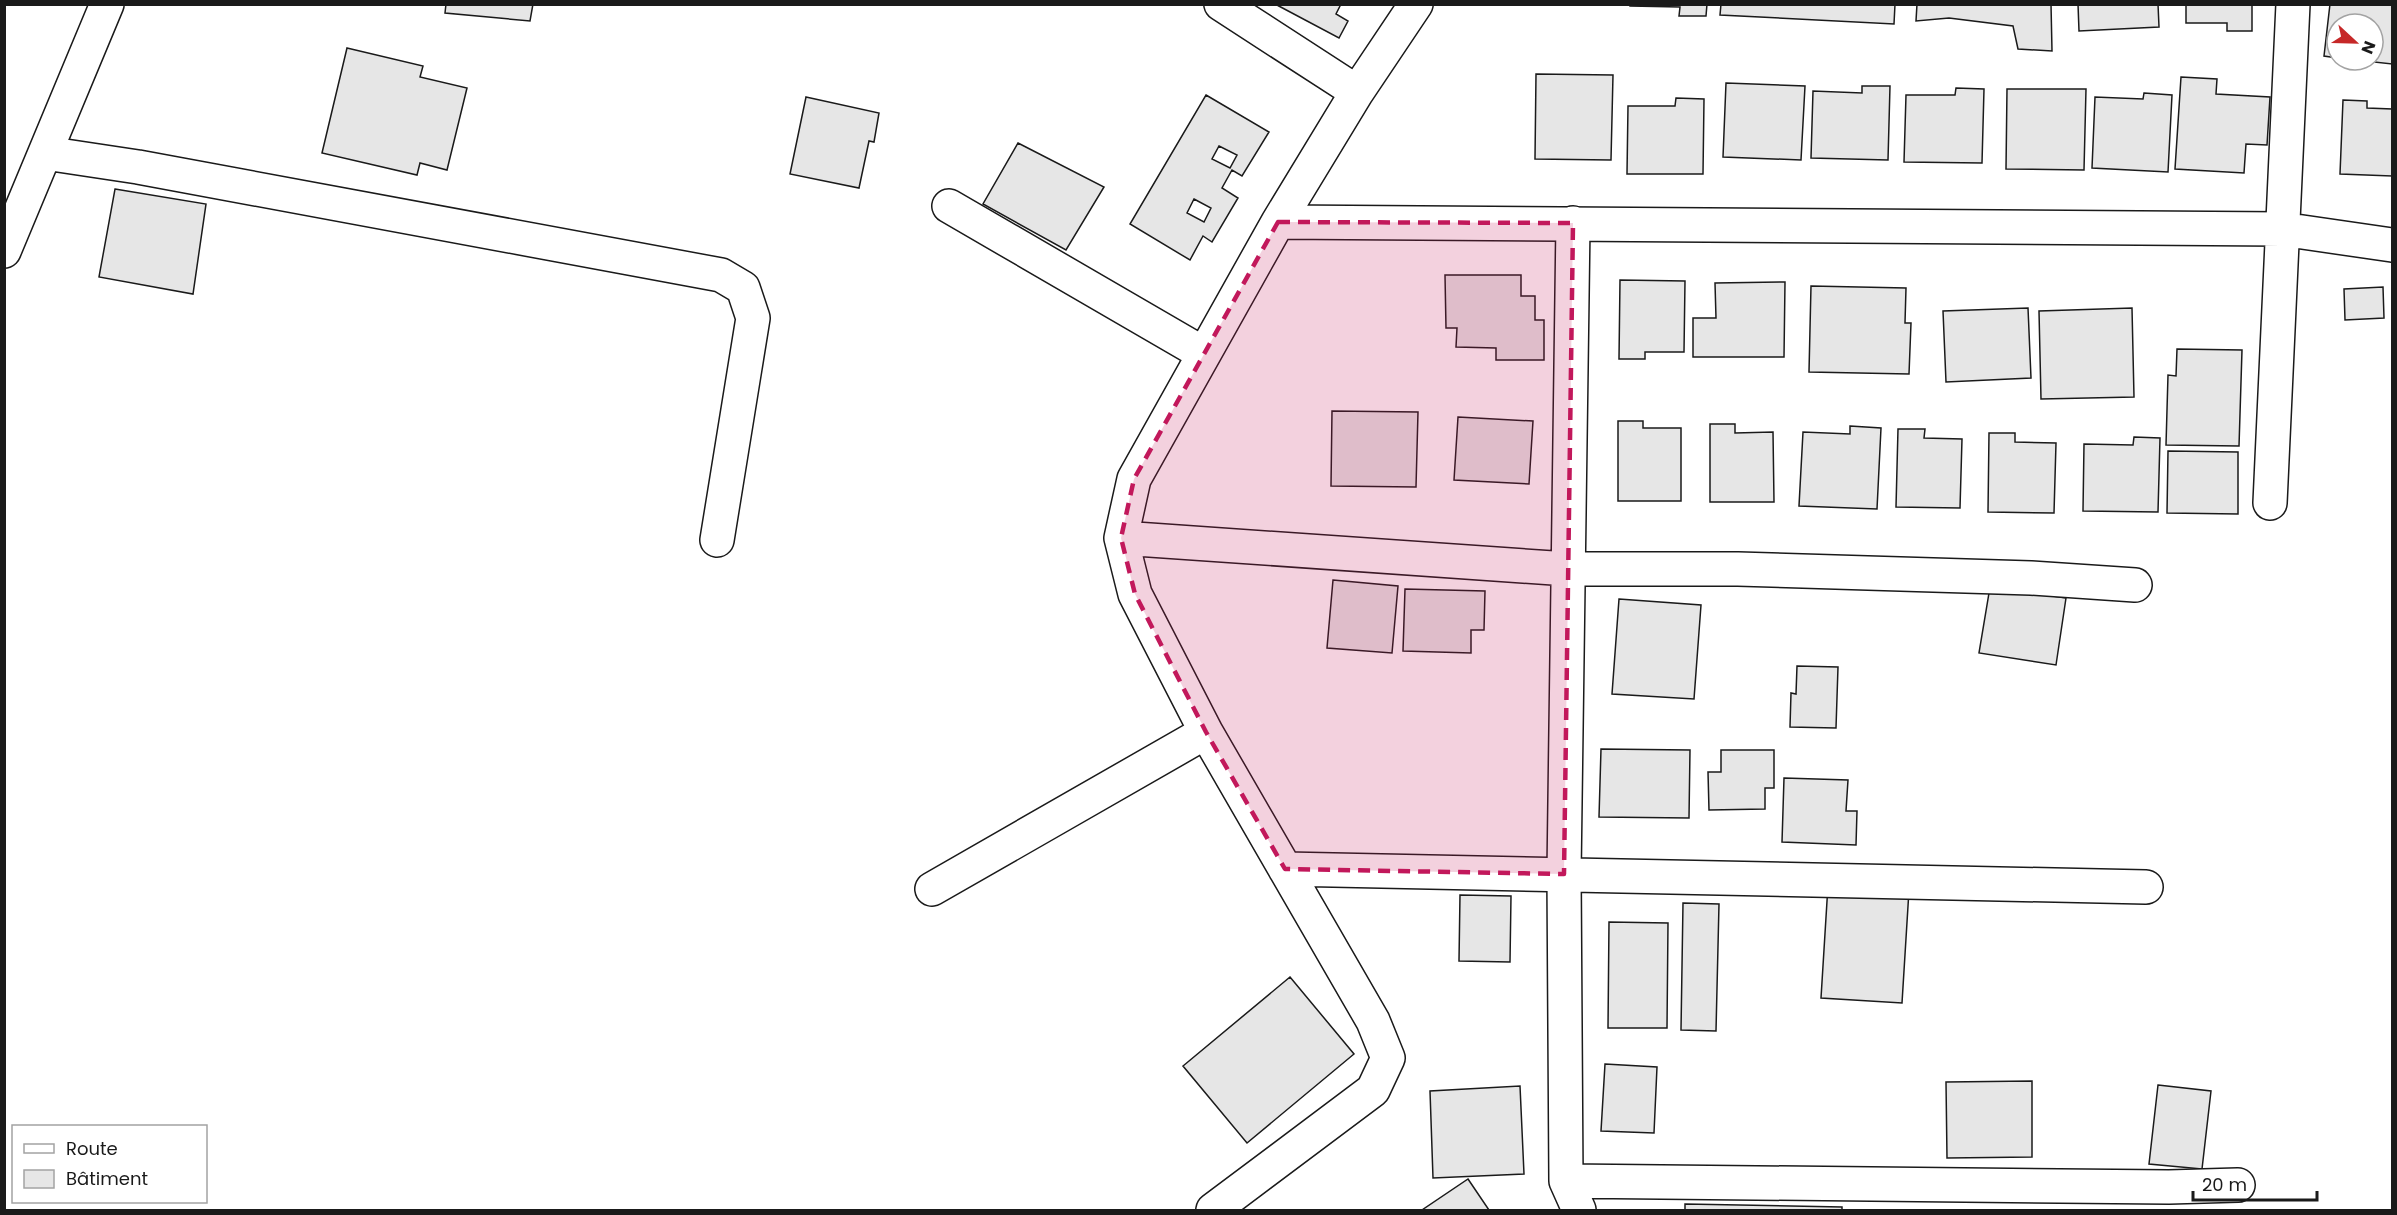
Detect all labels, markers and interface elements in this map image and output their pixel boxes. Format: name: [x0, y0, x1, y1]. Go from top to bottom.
north arrow: [2325, 12, 2385, 72]
text: N: [2356, 38, 2381, 57]
legend: [12, 1125, 207, 1203]
text: Route: [66, 1136, 118, 1161]
scale bar: [2193, 1164, 2318, 1202]
text: Bâtiment: [66, 1166, 148, 1191]
text: 20 m: [2202, 1172, 2247, 1197]

